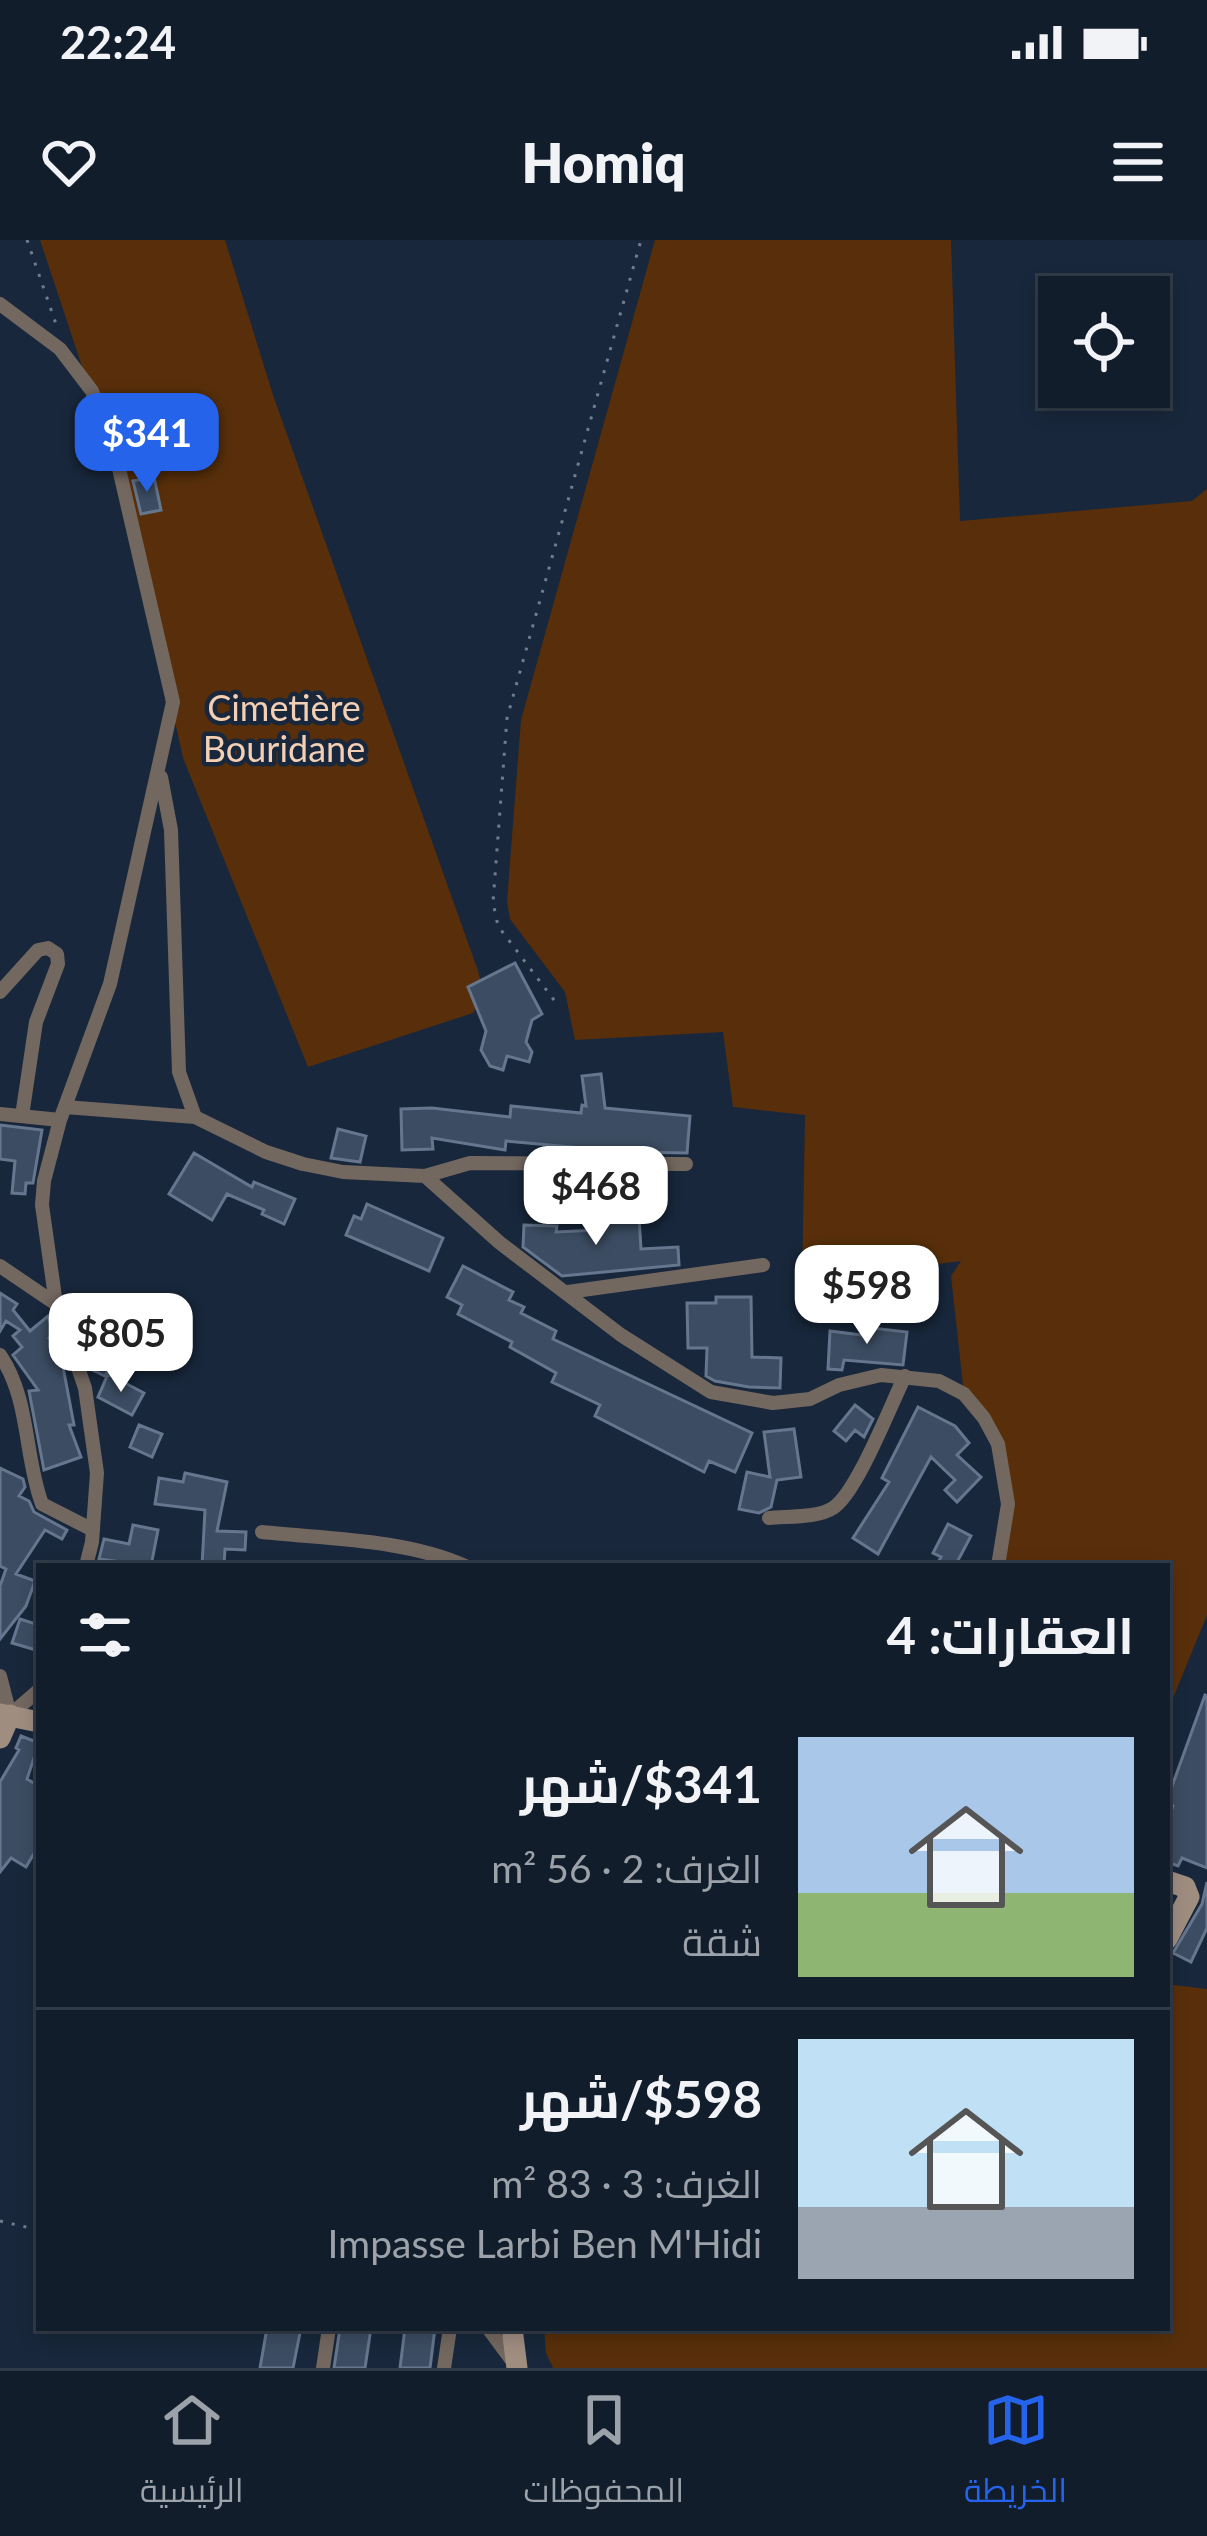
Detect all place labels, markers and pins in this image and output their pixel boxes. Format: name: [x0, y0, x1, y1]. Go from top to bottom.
pin: $341: [76, 393, 218, 495]
pin: $468: [525, 1146, 667, 1248]
pin: $598: [796, 1245, 938, 1347]
pin: $805: [50, 1293, 192, 1395]

